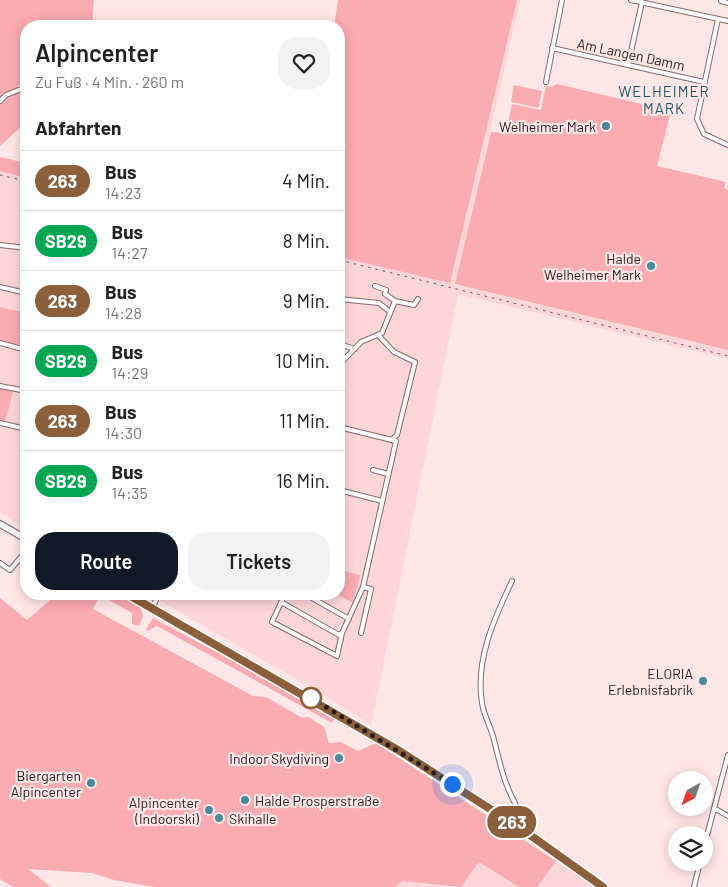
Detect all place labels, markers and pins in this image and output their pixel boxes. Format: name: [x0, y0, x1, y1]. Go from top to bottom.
place label: Welheimer Mark: [499, 118, 596, 135]
marker: Welheimer Mark: [600, 120, 612, 132]
place label: Halde Welheimer Mark: [544, 250, 641, 283]
marker: Halde Welheimer Mark: [645, 260, 657, 272]
place label: ELORIA Erlebnisfabrik: [608, 665, 694, 698]
marker: ELORIA Erlebnisfabrik: [697, 675, 709, 687]
unlabelled marker: [300, 687, 322, 709]
place label: Indoor Skydiving: [229, 750, 329, 767]
marker: Indoor Skydiving: [333, 752, 345, 764]
place label: Biergarten Alpincenter: [11, 767, 81, 800]
marker: Biergarten Alpincenter: [85, 777, 97, 789]
place label: Halde Prosperstraße: [255, 792, 380, 809]
place label: Alpincenter (Indoorski): [129, 794, 199, 827]
marker: Halde Prosperstraße: [239, 794, 251, 806]
marker: Alpincenter (Indoorski): [203, 804, 215, 816]
place label: Skihalle: [229, 810, 276, 827]
marker: Skihalle: [213, 812, 225, 824]

